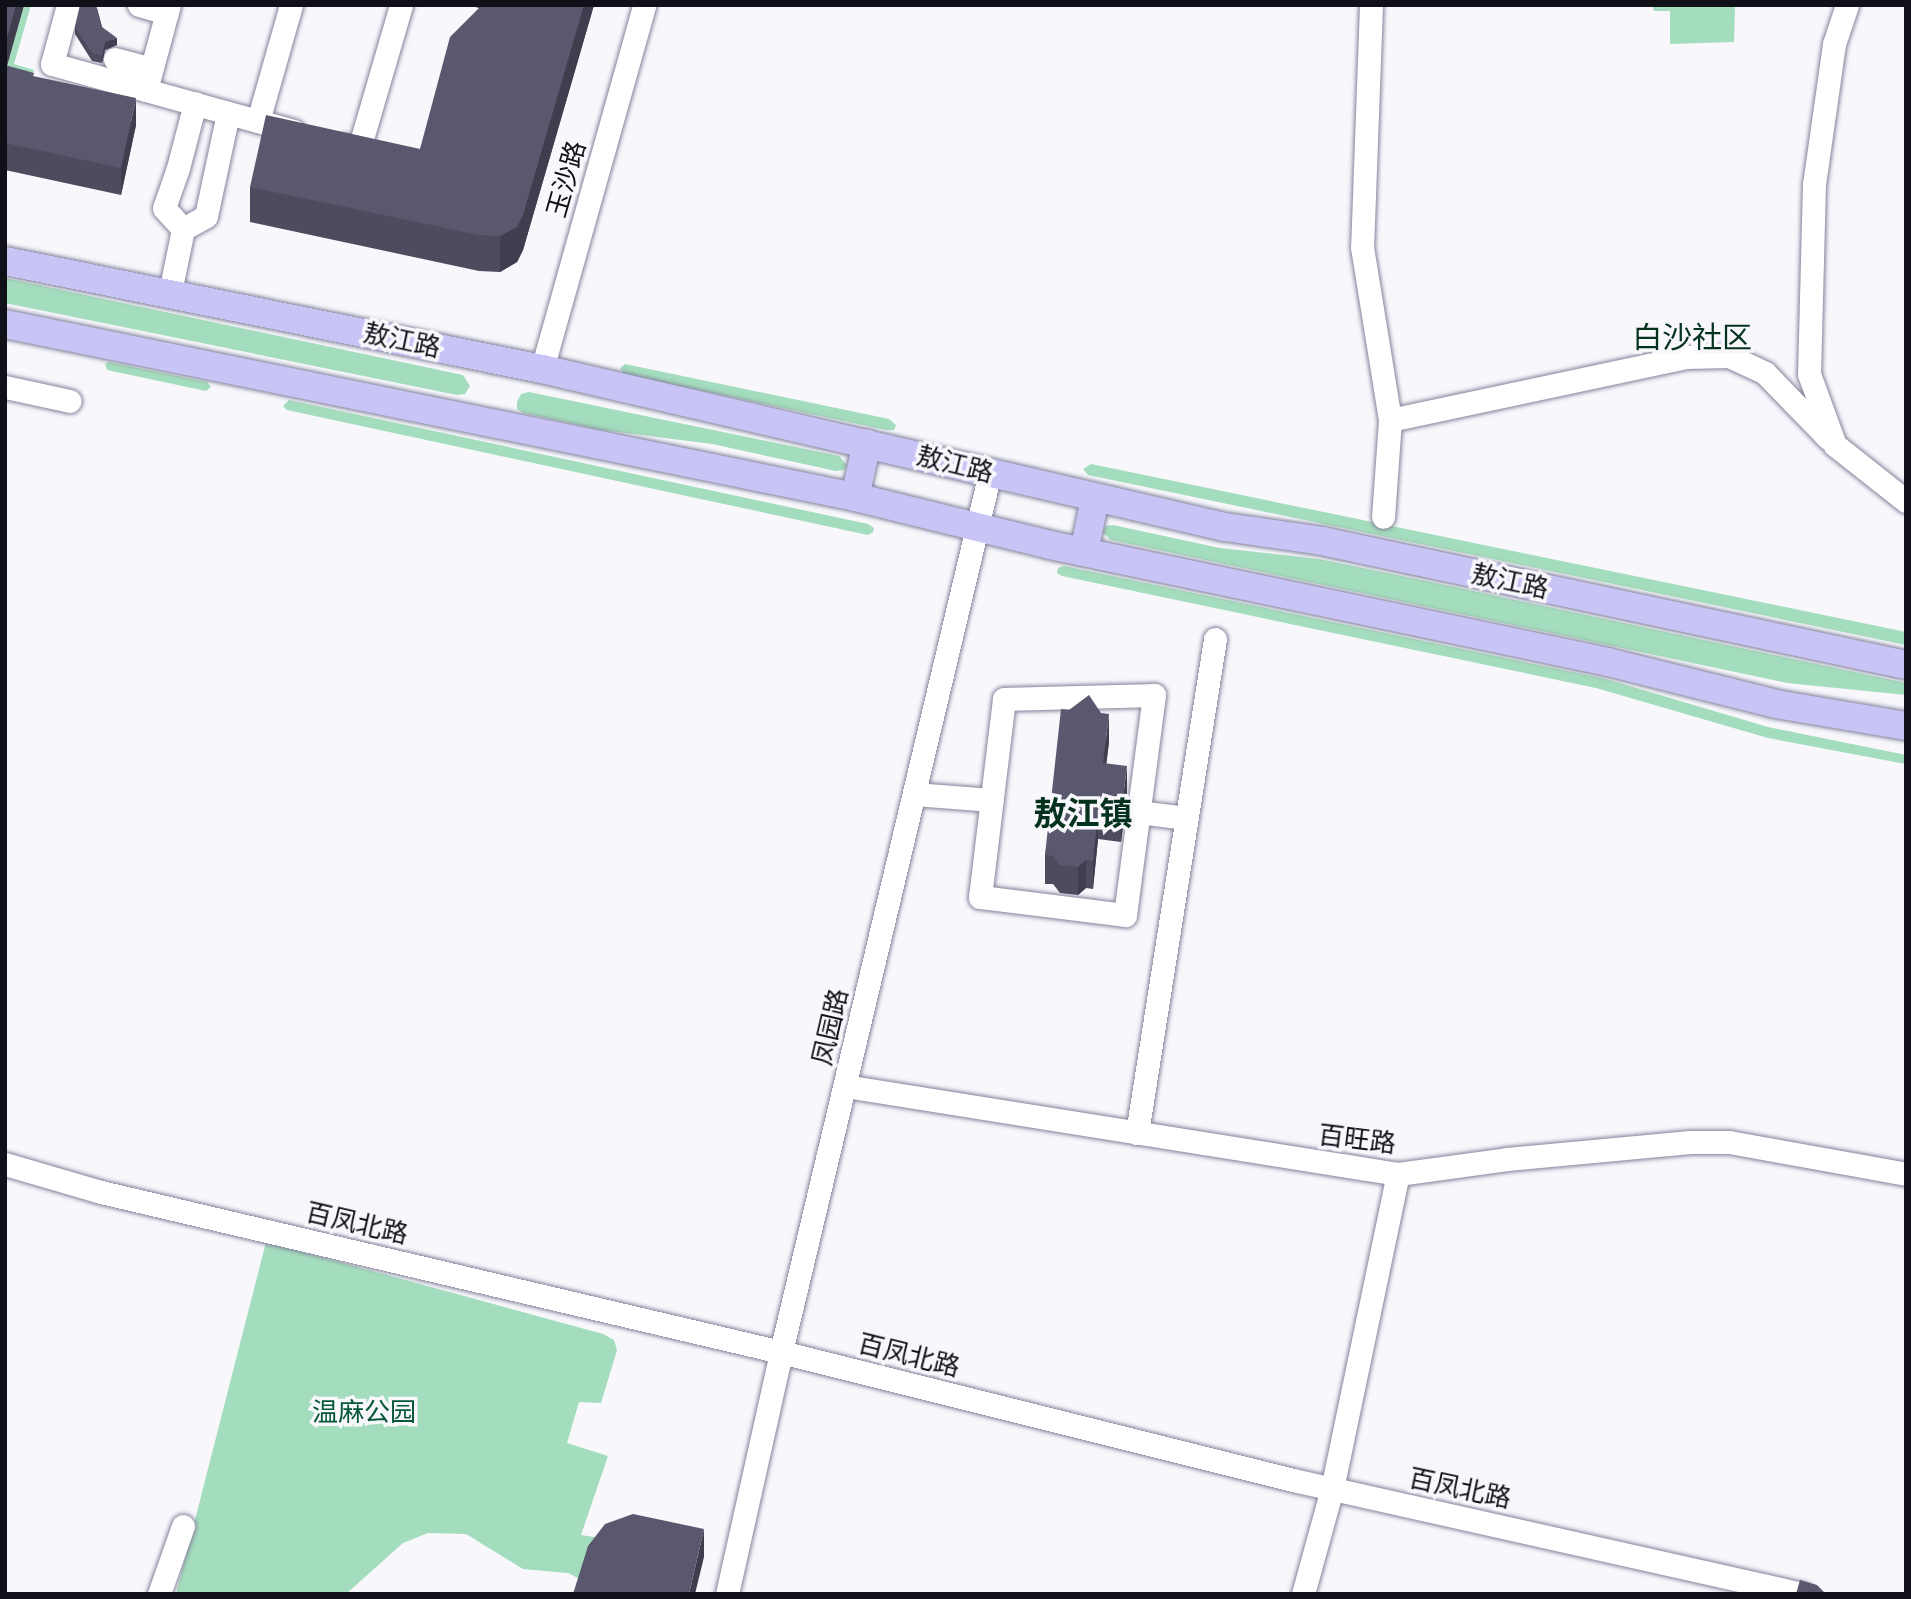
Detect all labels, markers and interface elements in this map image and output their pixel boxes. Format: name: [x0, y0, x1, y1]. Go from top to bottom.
street label: 玉沙路: [540, 137, 592, 221]
street label: 敖江路: [361, 317, 443, 363]
district label: 白沙社区: [1632, 319, 1752, 355]
street label: 敖江路: [913, 439, 997, 489]
street label: 敖江路: [1469, 558, 1551, 604]
district label: 敖江镇: [1034, 794, 1132, 834]
street label: 凤园路: [806, 985, 854, 1069]
street label: 百旺路: [1316, 1119, 1398, 1159]
street label: 百凤北路: [303, 1196, 411, 1250]
street label: 百凤北路: [855, 1327, 963, 1383]
park label: 温麻公园: [312, 1396, 416, 1428]
street label: 百凤北路: [1406, 1462, 1514, 1514]

